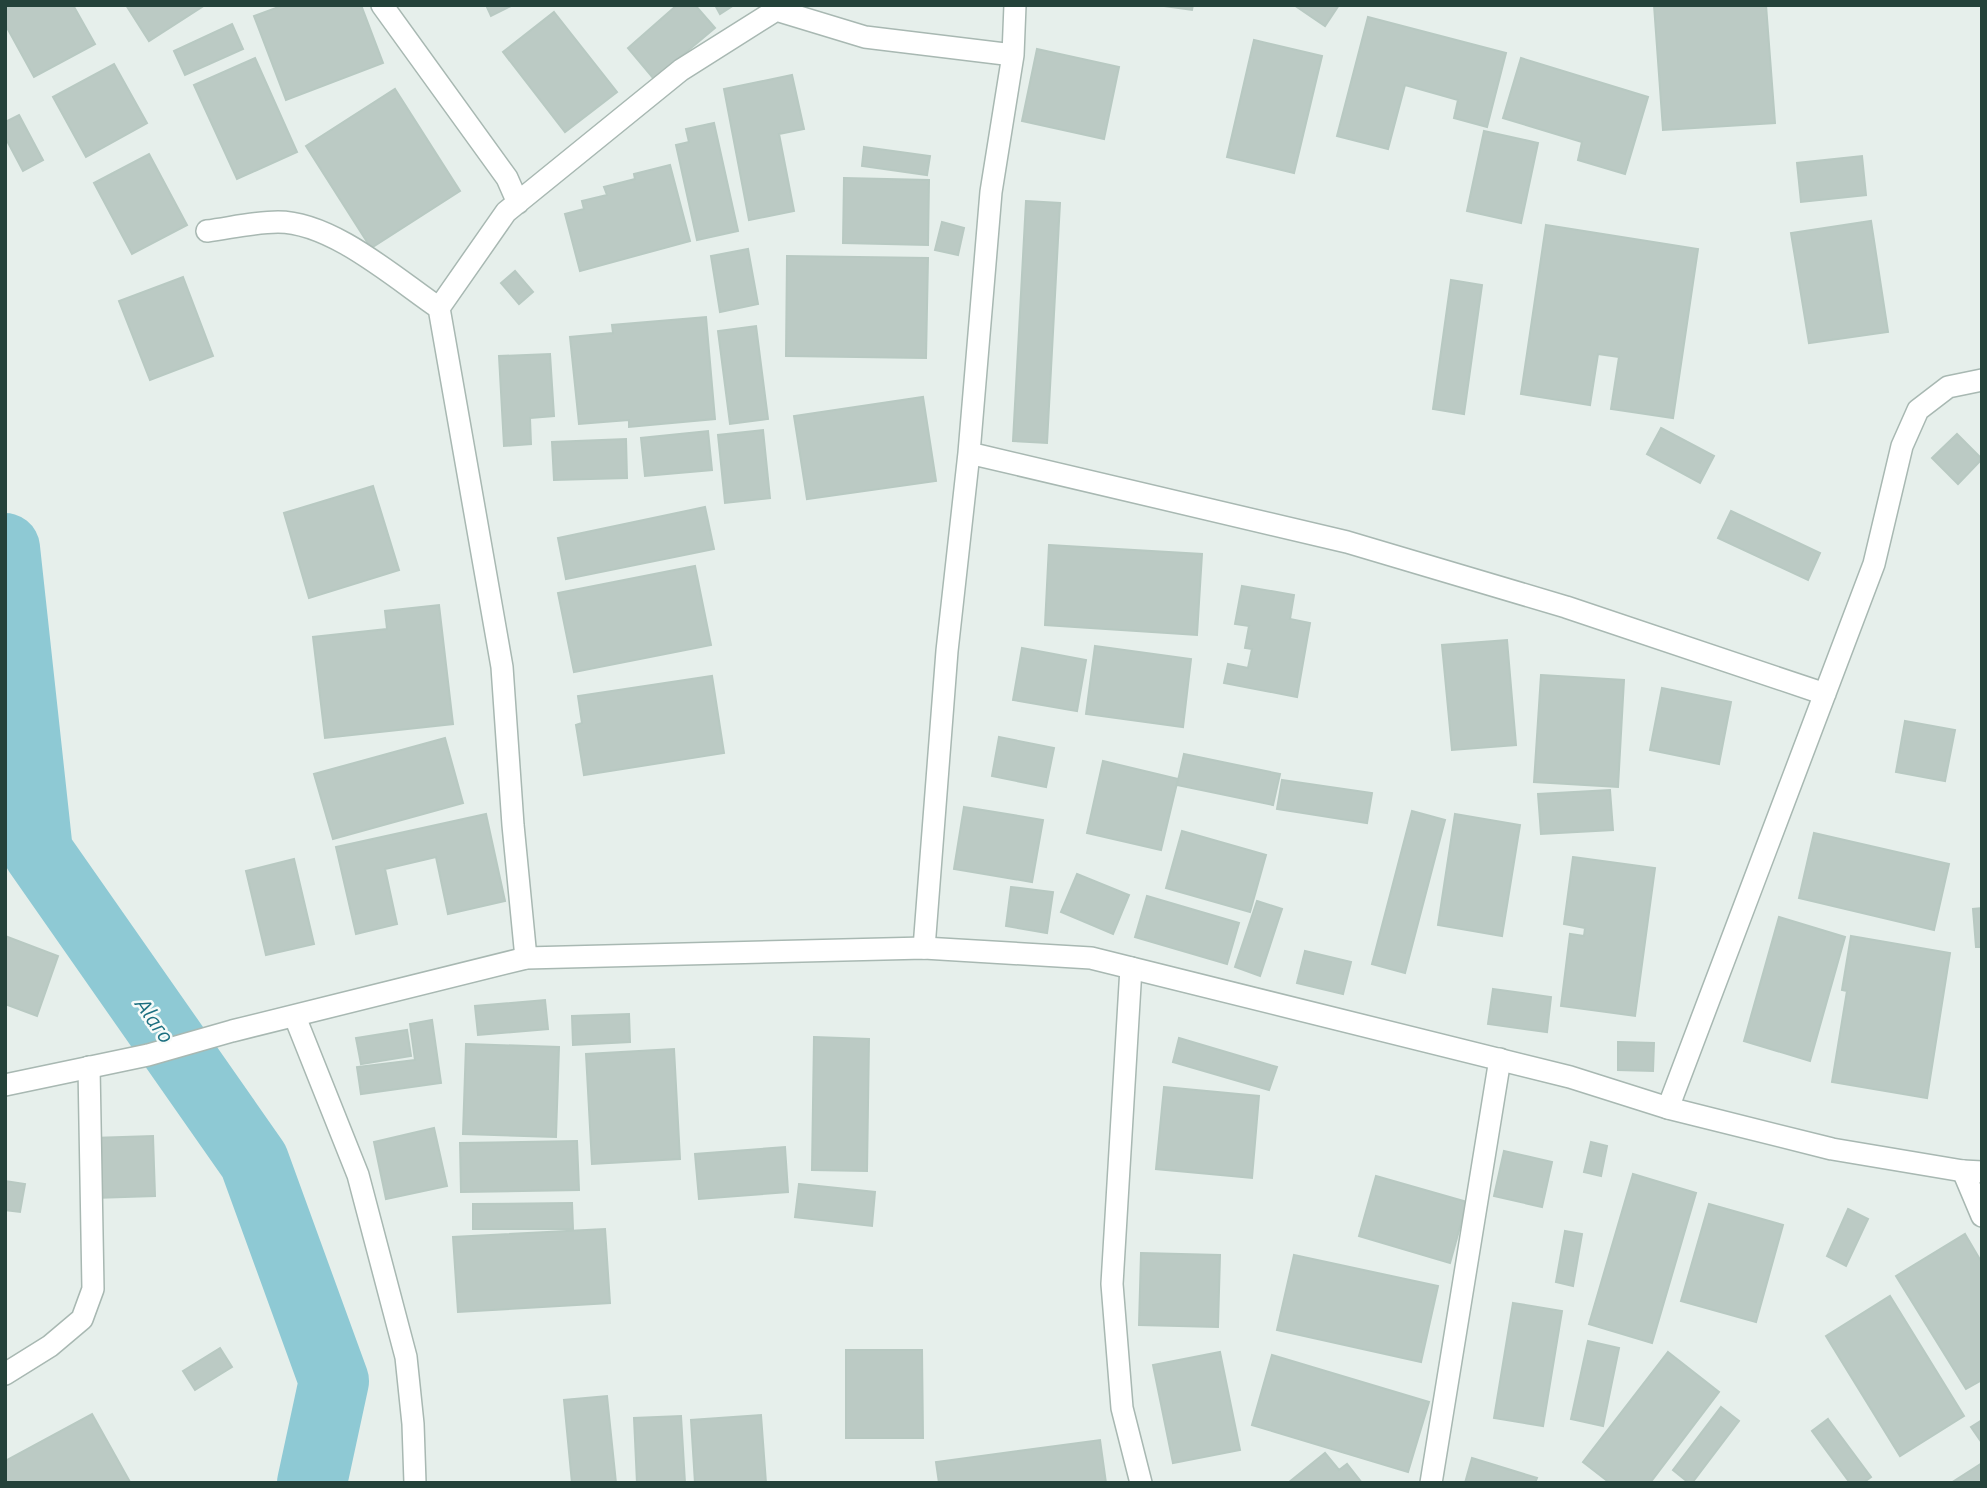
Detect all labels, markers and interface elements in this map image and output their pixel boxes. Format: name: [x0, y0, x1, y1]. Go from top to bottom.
water label: Alaro: [130, 992, 179, 1047]

